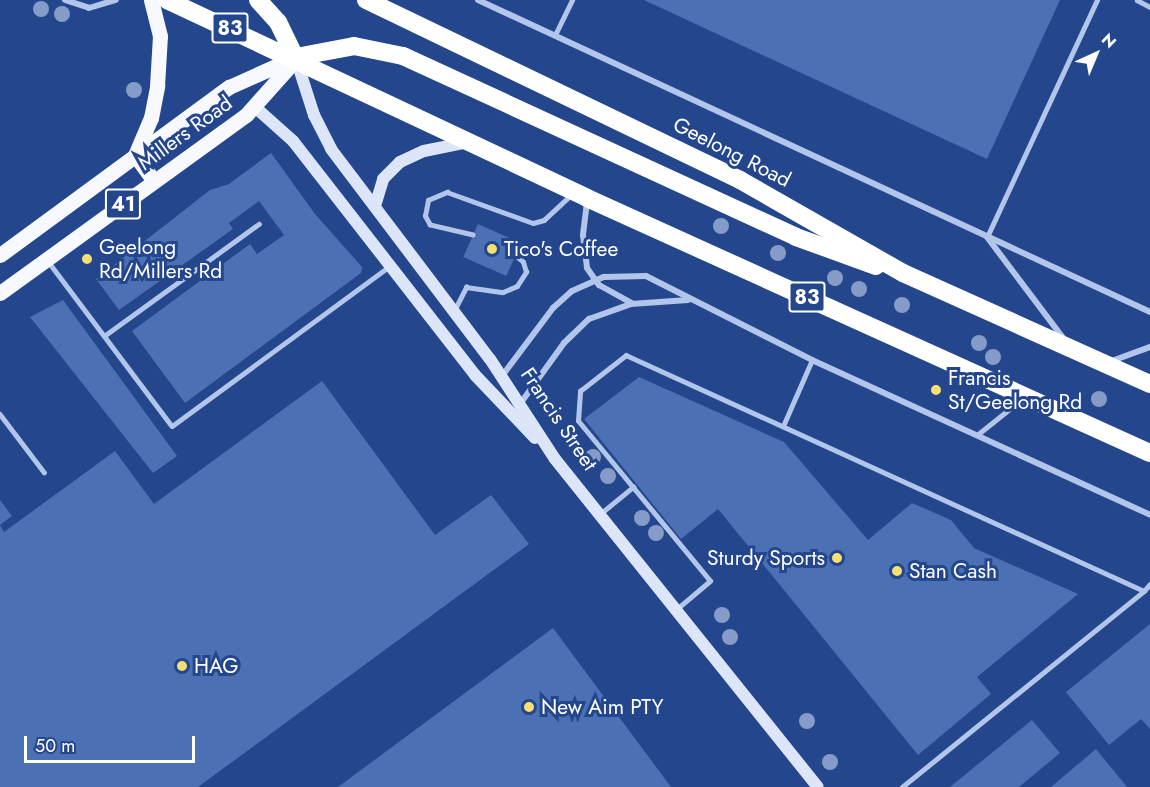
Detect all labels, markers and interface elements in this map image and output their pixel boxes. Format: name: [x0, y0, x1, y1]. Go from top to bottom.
road number: 83: [210, 11, 250, 45]
north arrow: [1066, 24, 1126, 84]
text: N: [1096, 28, 1121, 53]
street label: Millers Road: [133, 90, 237, 176]
street label: Geelong Road: [669, 112, 795, 192]
road number: 41: [104, 187, 142, 221]
place label: Geelong Rd/Millers Rd: [99, 234, 222, 284]
place label: Tico's Coffee: [504, 236, 618, 262]
marker: Tico's Coffee: [485, 242, 499, 256]
marker: Geelong Rd/Millers Rd: [80, 252, 94, 266]
road number: 83: [788, 280, 826, 314]
street label: Francis Street: [515, 363, 603, 475]
place label: Francis St/Geelong Rd: [948, 365, 1082, 415]
marker: Francis St/Geelong Rd: [929, 383, 943, 397]
place label: Sturdy Sports: [707, 545, 825, 571]
marker: Sturdy Sports: [830, 551, 844, 565]
place label: Stan Cash: [909, 558, 997, 584]
marker: Stan Cash: [890, 564, 904, 578]
place label: HAG: [194, 653, 239, 679]
marker: HAG: [175, 659, 189, 673]
place label: New Aim PTY: [541, 694, 663, 720]
marker: New Aim PTY: [522, 700, 536, 714]
scale bar: [27, 724, 198, 762]
text: 50 m: [35, 733, 75, 759]

